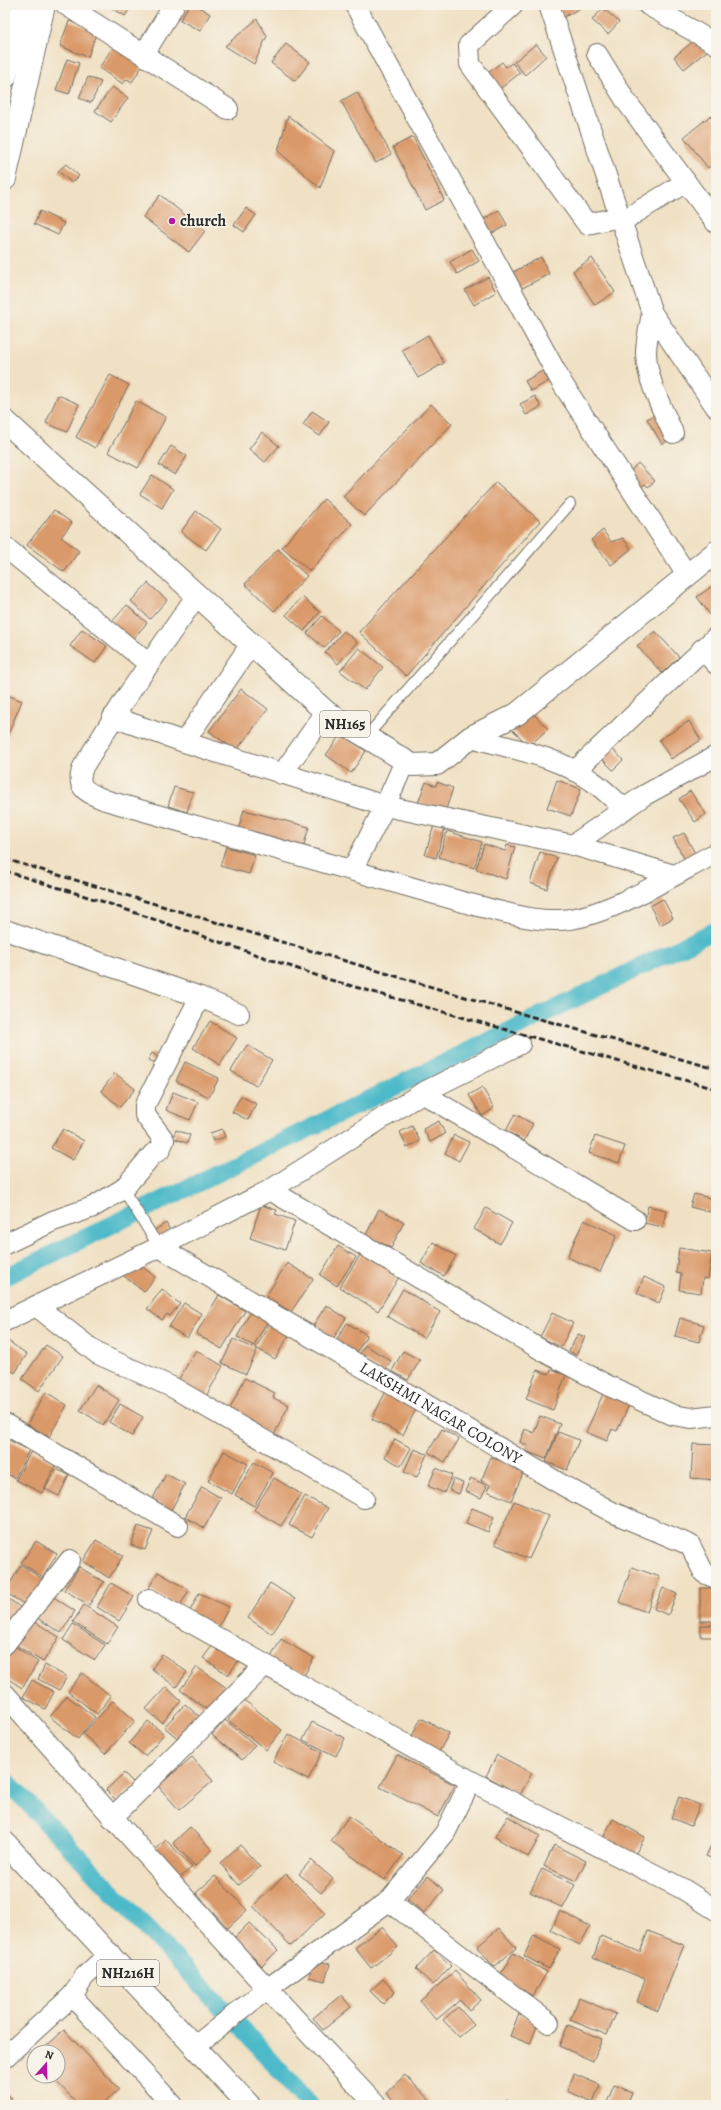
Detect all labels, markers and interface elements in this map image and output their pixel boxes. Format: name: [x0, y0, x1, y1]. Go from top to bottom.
place label: church: [180, 210, 226, 232]
marker: church: [167, 216, 177, 226]
road number: NH165: [320, 711, 370, 737]
street label: LAKSHMI NAGAR COLONY: [355, 1357, 526, 1470]
road number: NH216H: [97, 1960, 159, 1986]
north arrow: [26, 2044, 66, 2084]
text: N: [43, 2047, 56, 2063]

